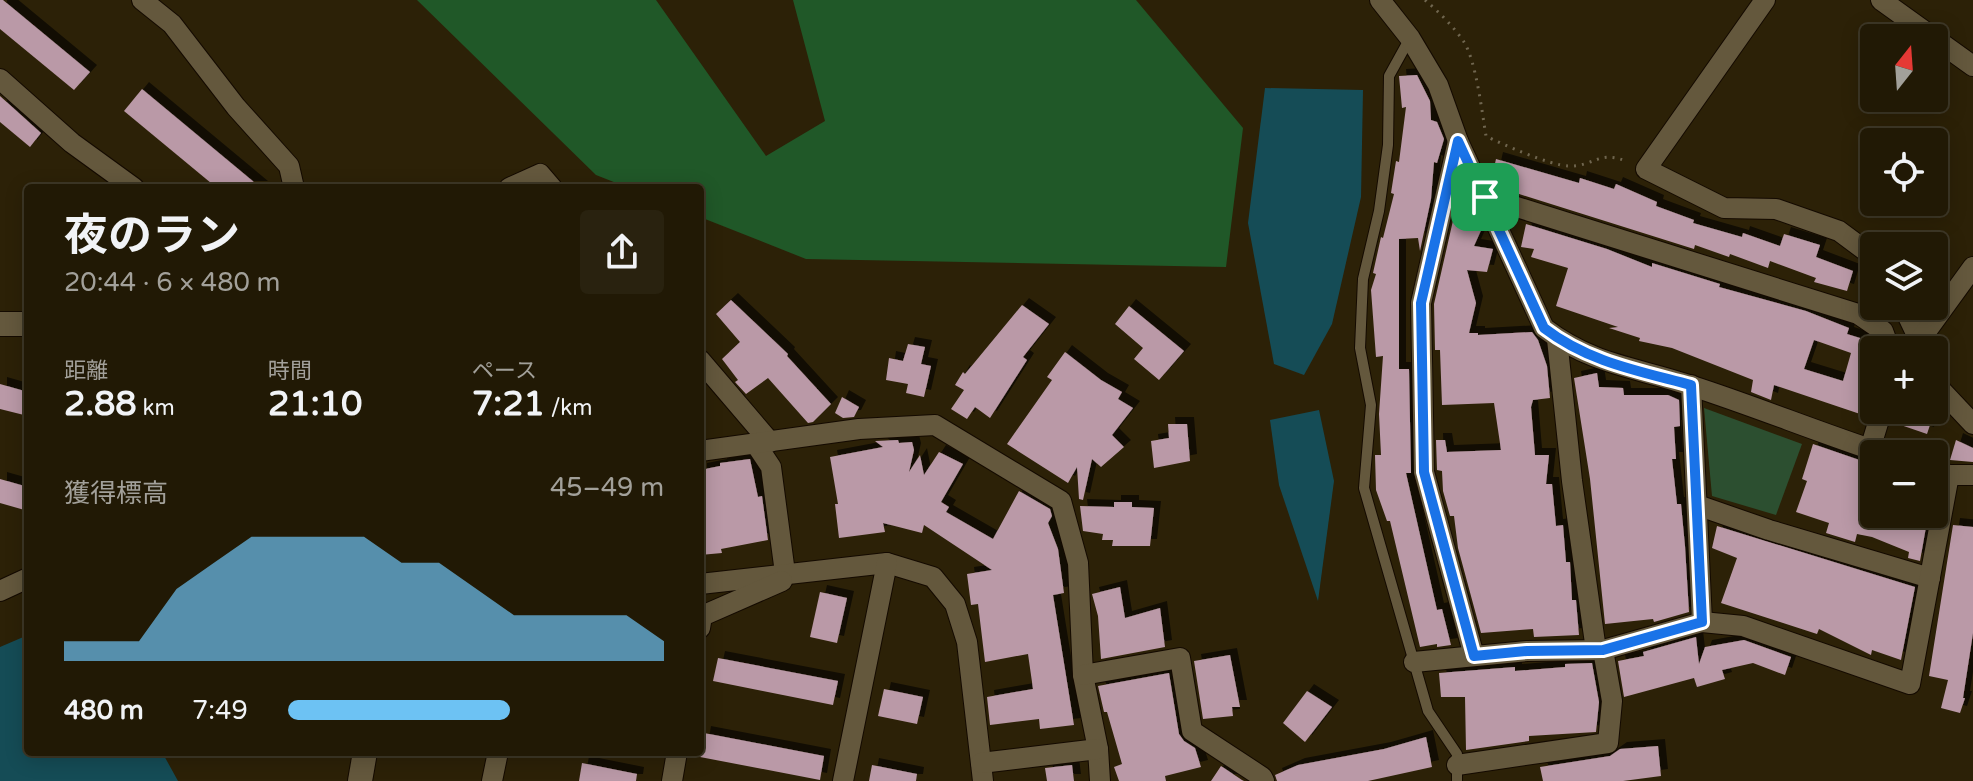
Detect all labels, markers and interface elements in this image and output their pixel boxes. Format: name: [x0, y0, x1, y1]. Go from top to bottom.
north arrow: [1860, 24, 1948, 112]
map controls: [1860, 24, 1948, 528]
button: locate: [1860, 128, 1948, 216]
pin: [1451, 163, 1519, 231]
icon: arrive: [1463, 175, 1507, 219]
text: 夜のラン: [64, 210, 240, 263]
button: share: [580, 210, 664, 294]
button: layers: [1860, 232, 1948, 320]
text: 20:44 · 6 × 480 m: [64, 267, 280, 298]
button: +: [1860, 336, 1948, 424]
text: 距離: [64, 358, 108, 384]
text: 時間: [268, 358, 312, 384]
text: ペース: [472, 358, 537, 384]
text: 2.88: [64, 384, 137, 425]
text: 21:10: [268, 384, 362, 425]
text: 7:21: [472, 384, 545, 425]
text: km: [137, 395, 175, 421]
text: /km: [545, 395, 593, 421]
button: −: [1860, 440, 1948, 528]
text: 45–49 m: [550, 472, 664, 503]
text: 獲得標高: [64, 478, 168, 509]
text: 480 m: [64, 695, 144, 726]
text: 7:49: [192, 695, 248, 726]

